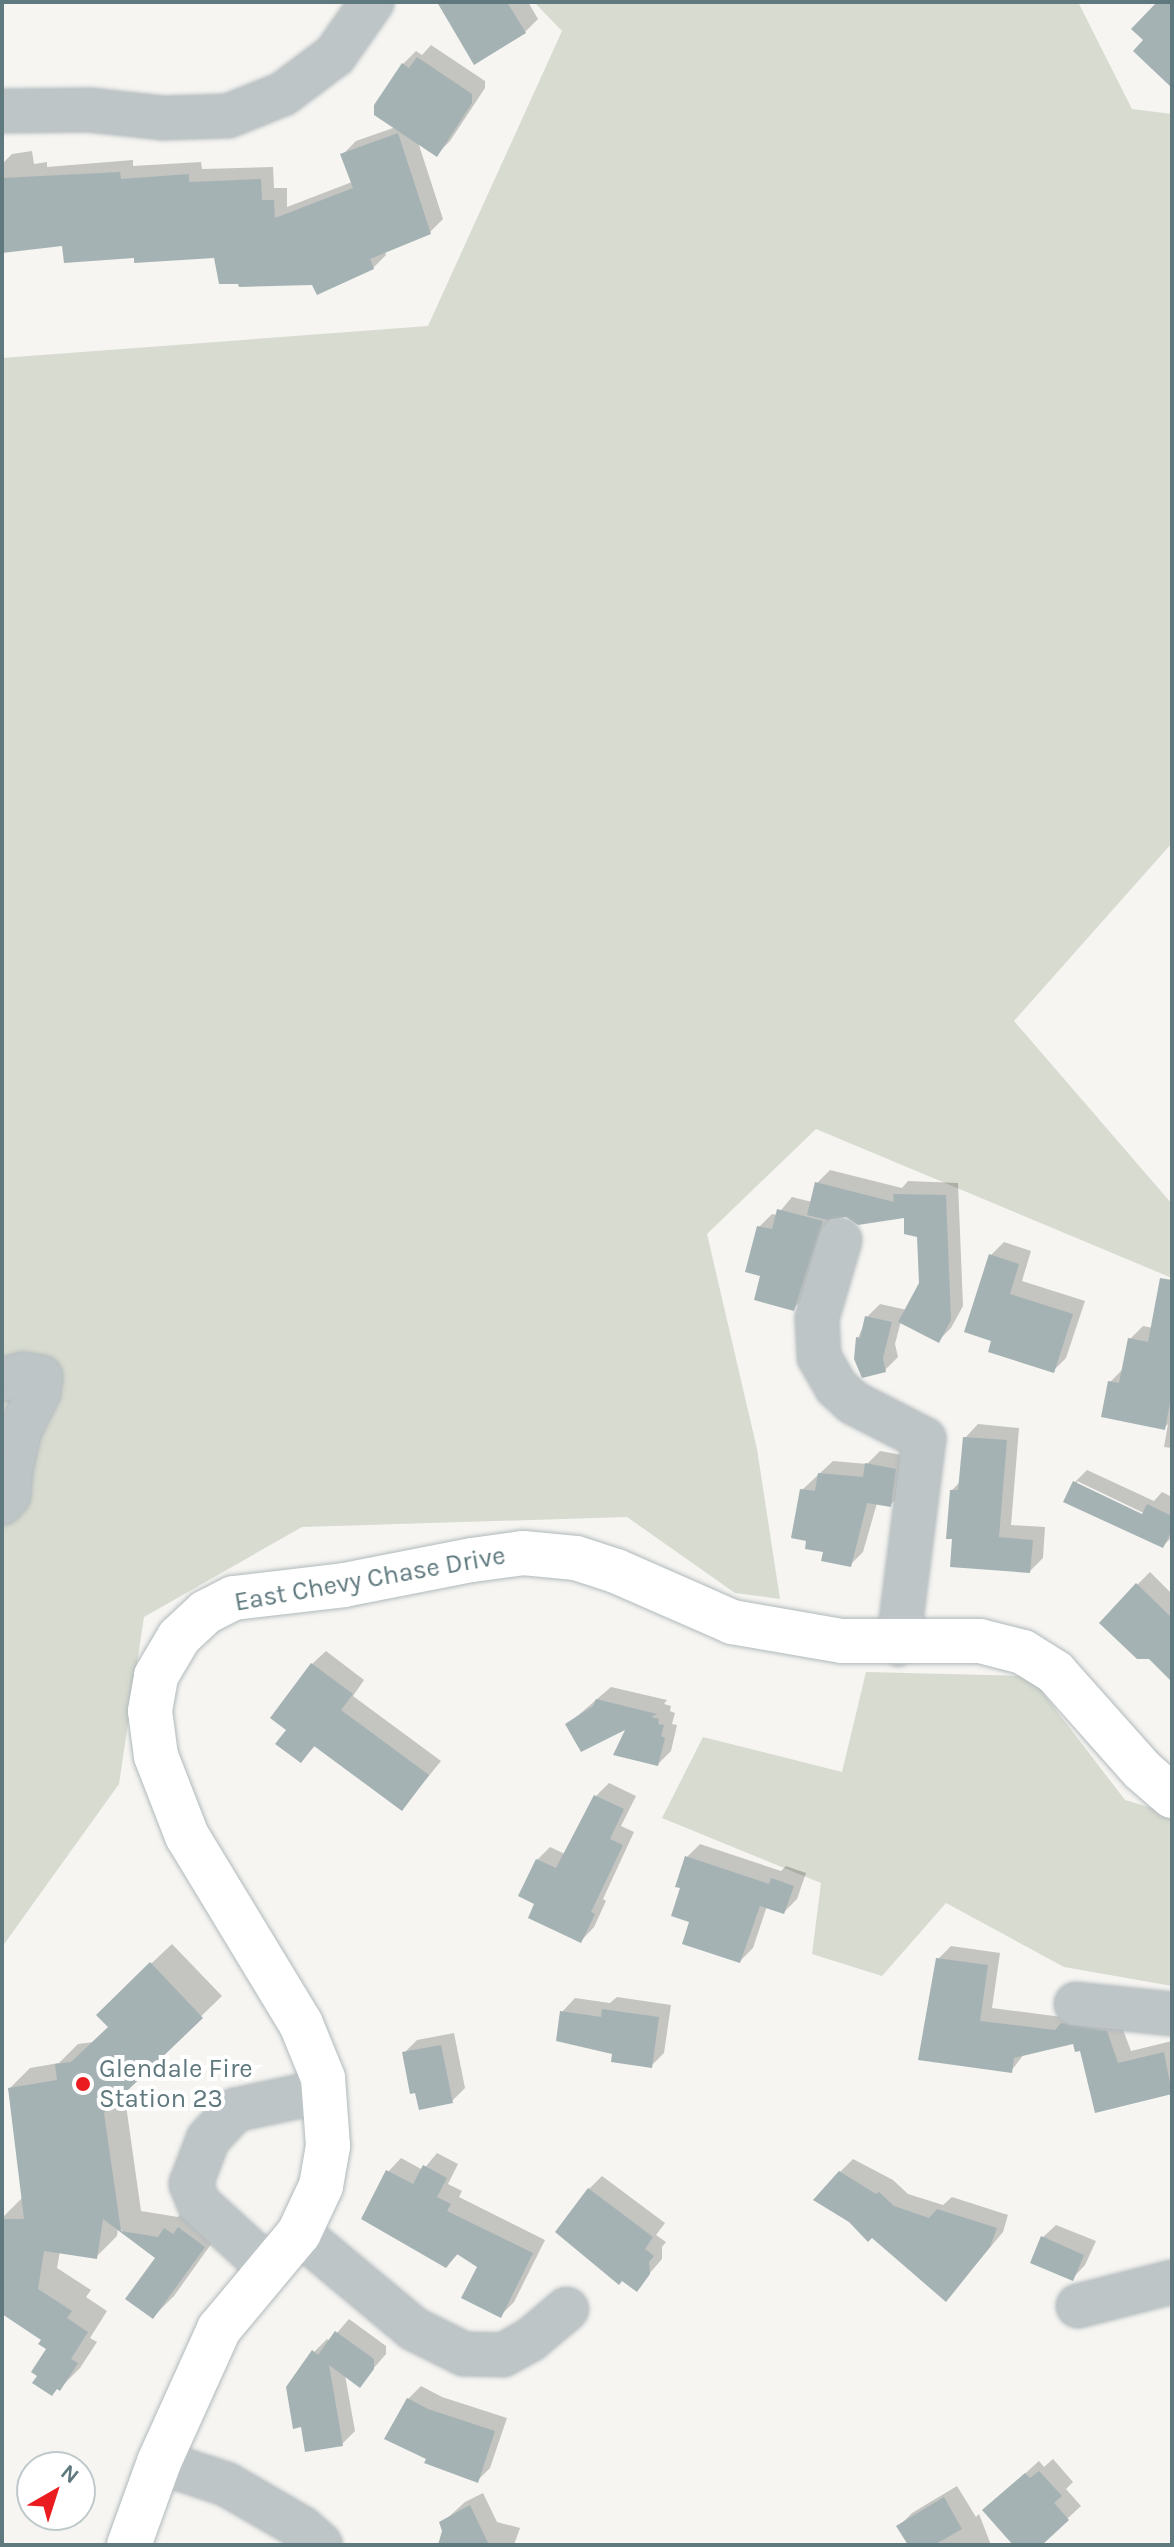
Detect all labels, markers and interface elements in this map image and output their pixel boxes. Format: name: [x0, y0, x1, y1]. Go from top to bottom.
street label: East Chevy Chase Drive: [232, 1540, 508, 1618]
place label: Glendale Fire Station 23: [99, 2053, 253, 2114]
marker: Glendale Fire Station 23: [74, 2075, 92, 2093]
north arrow: [16, 2451, 96, 2531]
text: N: [56, 2459, 84, 2489]

